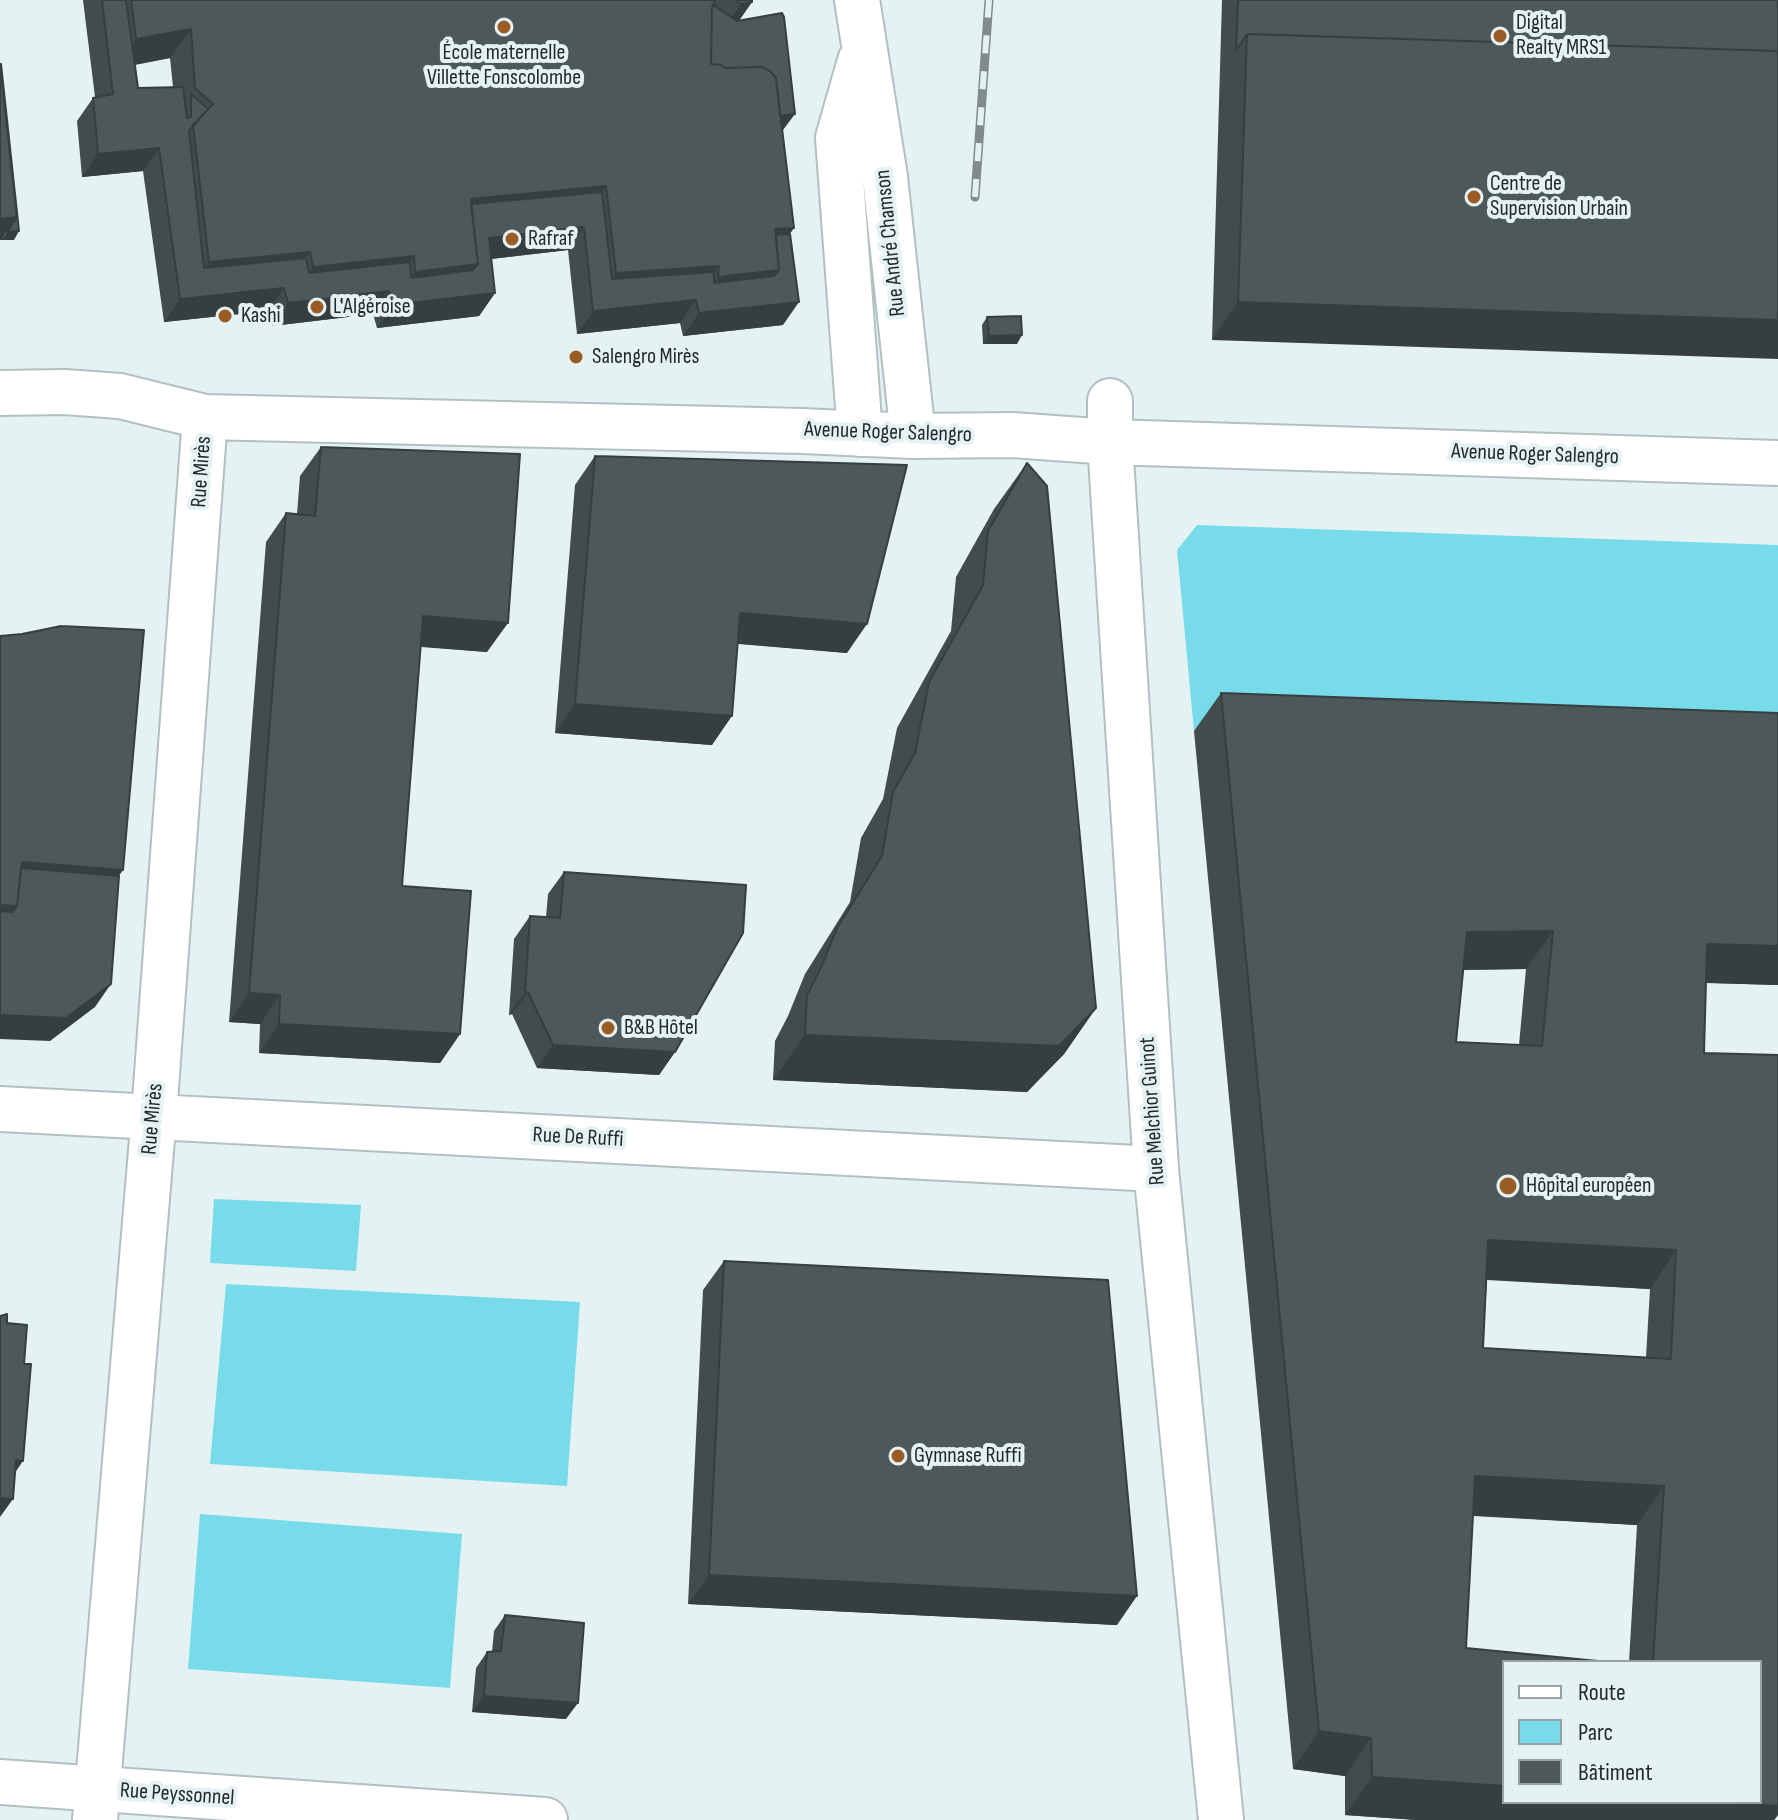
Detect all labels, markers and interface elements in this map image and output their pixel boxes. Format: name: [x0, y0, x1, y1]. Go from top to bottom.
place label: Digital Realty MRS1: [1516, 10, 1606, 62]
marker: École maternelle Villette Fonscolombe: [495, 18, 513, 36]
marker: Digital Realty MRS1: [1491, 27, 1509, 45]
place label: École maternelle Villette Fonscolombe: [427, 40, 581, 92]
street label: Rue André Chamson: [870, 168, 912, 318]
place label: Centre de Supervision Urbain: [1490, 171, 1628, 222]
marker: Centre de Supervision Urbain: [1465, 188, 1483, 206]
place label: Rafraf: [528, 226, 573, 252]
marker: Rafraf: [503, 230, 521, 248]
place label: L'Algéroise: [333, 294, 411, 320]
marker: L'Algéroise: [308, 298, 326, 316]
place label: Kashi: [241, 303, 281, 329]
marker: Kashi: [216, 307, 234, 325]
place label: Salengro Mirès: [592, 344, 699, 370]
marker: Salengro Mirès: [567, 348, 585, 366]
street label: Avenue Roger Salengro: [804, 417, 972, 449]
street label: Rue Mirès: [186, 435, 218, 509]
street label: Avenue Roger Salengro: [1451, 439, 1619, 471]
place label: B&B Hôtel: [624, 1015, 698, 1041]
marker: B&B Hôtel: [599, 1019, 617, 1037]
street label: Rue Melchior Guinot: [1135, 1036, 1171, 1186]
street label: Rue Mirès: [137, 1082, 169, 1156]
street label: Rue De Ruffi: [532, 1122, 624, 1154]
place label: Hôpital européen: [1526, 1173, 1652, 1199]
marker: Hôpital européen: [1497, 1175, 1519, 1197]
place label: Gymnase Ruffi: [914, 1443, 1021, 1469]
marker: Gymnase Ruffi: [889, 1447, 907, 1465]
legend: [1502, 1660, 1762, 1804]
text: Route: [1578, 1678, 1626, 1707]
text: Parc: [1578, 1718, 1613, 1747]
text: Bâtiment: [1578, 1758, 1653, 1787]
street label: Rue Peyssonnel: [119, 1778, 235, 1812]

